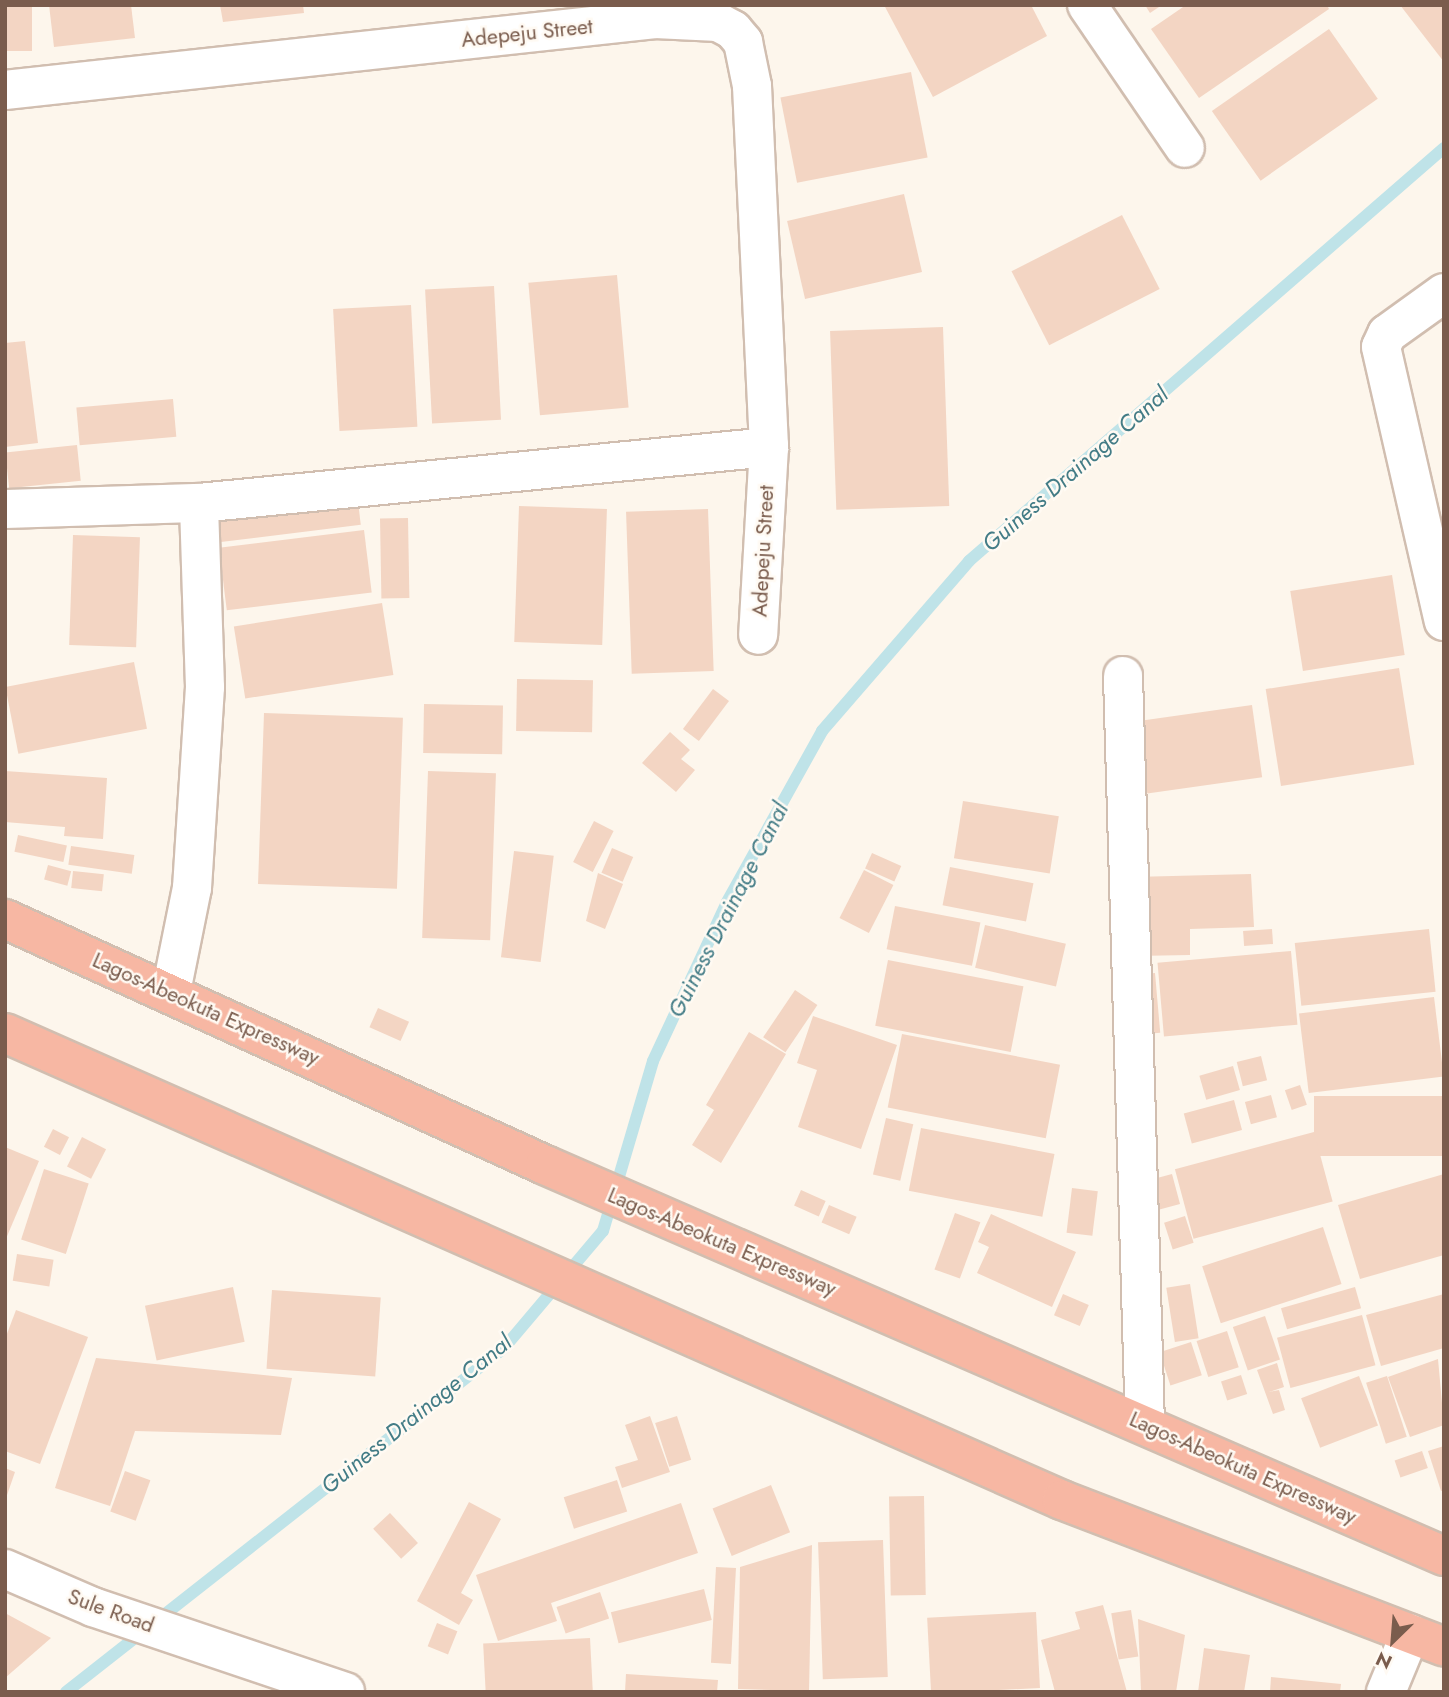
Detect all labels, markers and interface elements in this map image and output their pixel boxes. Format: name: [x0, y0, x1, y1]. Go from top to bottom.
street label: Adepeju Street: [460, 14, 594, 52]
water label: Guiness Drainage Canal: [976, 381, 1174, 557]
street label: Adepeju Street: [747, 484, 779, 618]
water label: Guiness Drainage Canal: [662, 798, 794, 1022]
street label: Lagos-Abeokuta Expressway: [89, 947, 323, 1071]
street label: Lagos-Abeokuta Expressway: [604, 1182, 840, 1302]
water label: Guiness Drainage Canal: [315, 1329, 517, 1499]
street label: Lagos-Abeokuta Expressway: [1126, 1406, 1360, 1530]
street label: Sule Road: [65, 1584, 157, 1638]
north arrow: [1358, 1606, 1428, 1676]
text: N: [1371, 1645, 1396, 1676]

